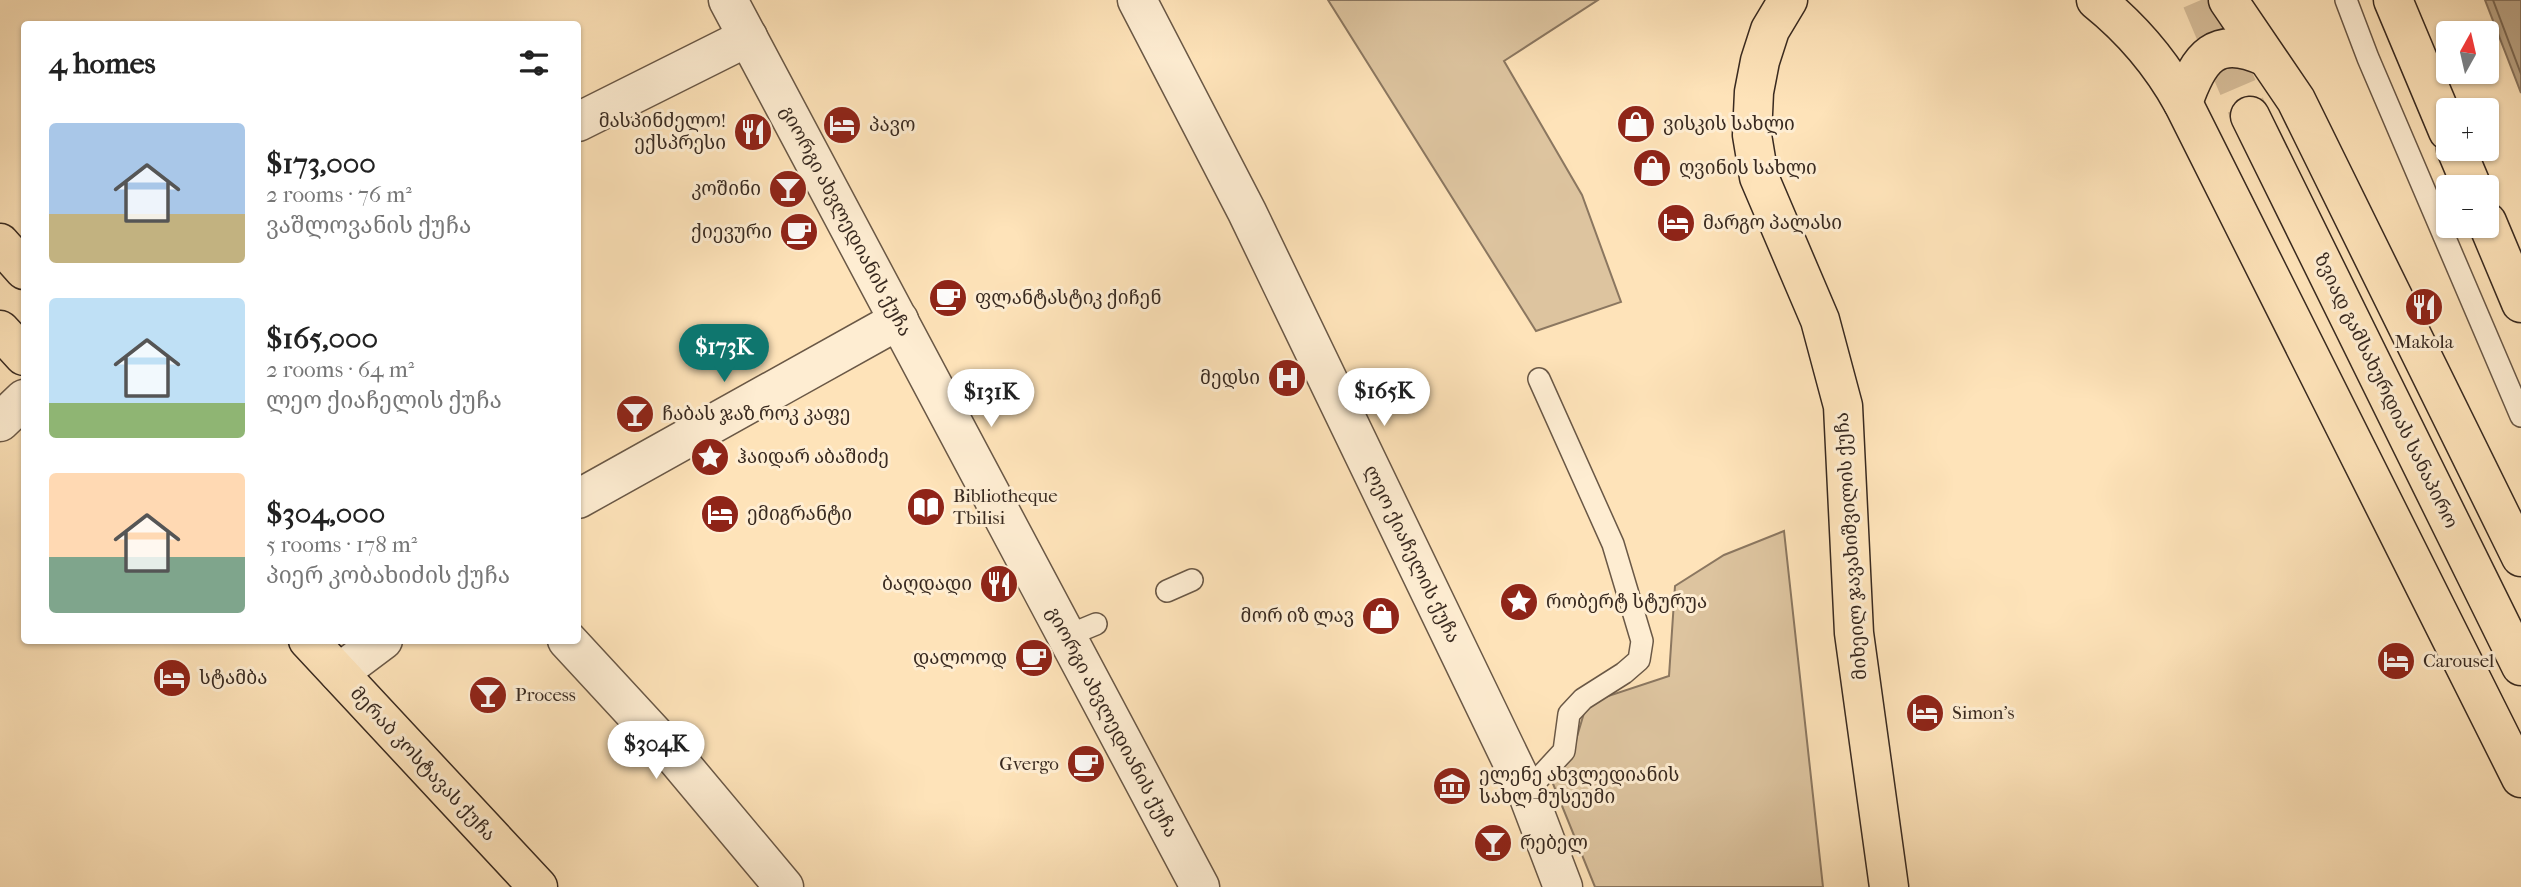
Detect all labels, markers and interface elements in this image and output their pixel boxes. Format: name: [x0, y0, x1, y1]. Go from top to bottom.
north arrow: [2436, 21, 2499, 84]
map controls: [2436, 21, 2499, 238]
icon: filters: [515, 44, 553, 82]
text: 4 homes: [49, 46, 156, 81]
button: +: [2436, 98, 2499, 161]
street label: გიორგი ახვლედიანის ქუჩა: [776, 102, 916, 340]
shop icon: ვისკის სახლი: [1615, 103, 1657, 145]
hotel icon: პავო: [821, 104, 863, 146]
place label: მასპინძელო! ექსპრესი: [599, 110, 726, 154]
restaurant icon: მასპინძელო! ექსპრესი: [732, 111, 774, 153]
place label: ვისკის სახლი: [1663, 113, 1795, 135]
place label: პავო: [869, 114, 915, 136]
text: $173,000: [266, 146, 376, 181]
shop icon: ღვინის სახლი: [1631, 147, 1673, 189]
icon: home: [105, 151, 189, 235]
place label: ღვინის სახლი: [1679, 157, 1817, 179]
bar icon: კოშინი: [767, 168, 809, 210]
button: −: [2436, 175, 2499, 238]
place label: კოშინი: [691, 178, 761, 200]
text: 2 rooms · 76 m²: [266, 181, 412, 208]
hotel icon: მარგო პალასი: [1655, 202, 1697, 244]
cafe icon: ქიევური: [778, 211, 820, 253]
text: ვაშლოვანის ქუჩა: [266, 212, 471, 239]
place label: მარგო პალასი: [1703, 212, 1842, 234]
place label: ქიევური: [691, 221, 772, 243]
street label: ზვიად გამსახურდიას სანაპირო: [2310, 250, 2462, 532]
cafe icon: ფლანტასტიკ ქიჩენ: [927, 277, 969, 319]
restaurant icon: Makola: [2403, 286, 2445, 328]
place label: ფლანტასტიკ ქიჩენ: [975, 287, 1162, 309]
text: $165,000: [266, 321, 378, 356]
pin: $173K: [675, 324, 773, 384]
icon: home: [105, 326, 189, 410]
place label: Makola: [2394, 331, 2454, 353]
text: $173K: [695, 333, 753, 360]
text: 2 rooms · 64 m²: [266, 356, 414, 383]
hospital icon: მედსი: [1266, 357, 1308, 399]
place label: მედსი: [1200, 367, 1260, 389]
pin: $165K: [1335, 368, 1433, 428]
pin: $131K: [942, 370, 1040, 429]
text: $165K: [1354, 377, 1414, 404]
text: $131K: [963, 378, 1019, 405]
text: ლეო ქიაჩელის ქუჩა: [266, 387, 502, 414]
bar icon: ჩაბას ჯაზ როკ კაფე: [614, 393, 656, 435]
place label: ჩაბას ჯაზ როკ კაფე: [662, 403, 850, 425]
street label: მიხეილ ჯავახიშვილის ქუჩა: [1831, 411, 1871, 681]
place icon: ჰაიდარ აბაშიძე: [689, 436, 731, 478]
place label: ჰაიდარ აბაშიძე: [737, 446, 889, 468]
street label: ლეო ქიაჩელის ქუჩა: [1359, 462, 1465, 646]
place label: Bibliotheque Tbilisi: [953, 485, 1058, 529]
library icon: Bibliotheque Tbilisi: [905, 486, 947, 528]
hotel icon: ემიგრანტი: [699, 493, 741, 535]
text: $304,000: [266, 496, 385, 531]
icon: home: [105, 501, 189, 585]
place label: ემიგრანტი: [747, 503, 852, 525]
text: 5 rooms · 178 m²: [266, 531, 417, 558]
text: პიერ კობახიძის ქუჩა: [266, 562, 510, 589]
restaurant icon: ბაღდადი: [978, 563, 1020, 605]
place label: ბაღდადი: [882, 573, 972, 595]
place icon: რობერტ სტურუა: [1498, 581, 1540, 623]
place label: რობერტ სტურუა: [1546, 591, 1707, 613]
shop icon: მორ იზ ლავ: [1360, 595, 1402, 637]
street label: გიორგი ახვლედიანის ქუჩა: [1042, 603, 1182, 841]
place label: მორ იზ ლავ: [1241, 605, 1354, 627]
cafe icon: დალოოდ: [1013, 637, 1055, 679]
hotel icon: Carousel: [2375, 640, 2417, 682]
place label: დალოოდ: [913, 647, 1007, 669]
place label: Carousel: [2423, 650, 2494, 672]
hotel icon: სტამბა: [151, 657, 193, 699]
place label: სტამბა: [199, 667, 268, 689]
bar icon: Process: [467, 674, 509, 716]
street label: მერაბ კოსტავას ქუჩა: [346, 682, 500, 846]
place label: Process: [515, 684, 576, 706]
hotel icon: Simon's: [1904, 692, 1946, 734]
place label: Simon's: [1952, 702, 2014, 724]
pin: $304K: [607, 722, 705, 781]
text: $304K: [624, 730, 688, 757]
cafe icon: Gvergo: [1065, 743, 1107, 785]
place label: Gvergo: [999, 753, 1059, 775]
place label: ელენე ახვლედიანის სახლ-მუსეუმი: [1479, 764, 1680, 808]
museum icon: ელენე ახვლედიანის სახლ-მუსეუმი: [1431, 765, 1473, 807]
bar icon: რებელ: [1472, 822, 1514, 864]
place label: რებელ: [1520, 832, 1588, 854]

